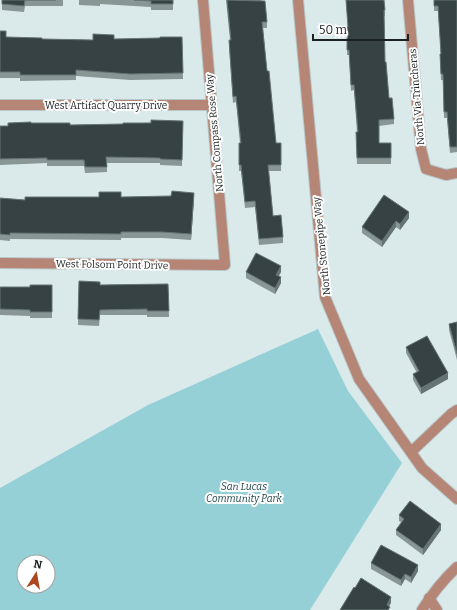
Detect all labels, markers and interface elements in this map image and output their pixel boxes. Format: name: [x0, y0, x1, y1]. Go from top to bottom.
scale bar: [313, 16, 408, 42]
text: 50 m: [319, 23, 348, 37]
street label: North Via Trincheras: [407, 48, 427, 146]
street label: North Compass Rose Way: [204, 73, 226, 192]
street label: West Artifact Quarry Drive: [45, 100, 167, 112]
street label: North Stonepipe Way: [311, 195, 333, 296]
street label: West Folsom Point Drive: [56, 258, 168, 272]
park label: San Lucas Community Park: [206, 481, 283, 505]
north arrow: [16, 554, 56, 594]
text: N: [32, 557, 44, 572]

